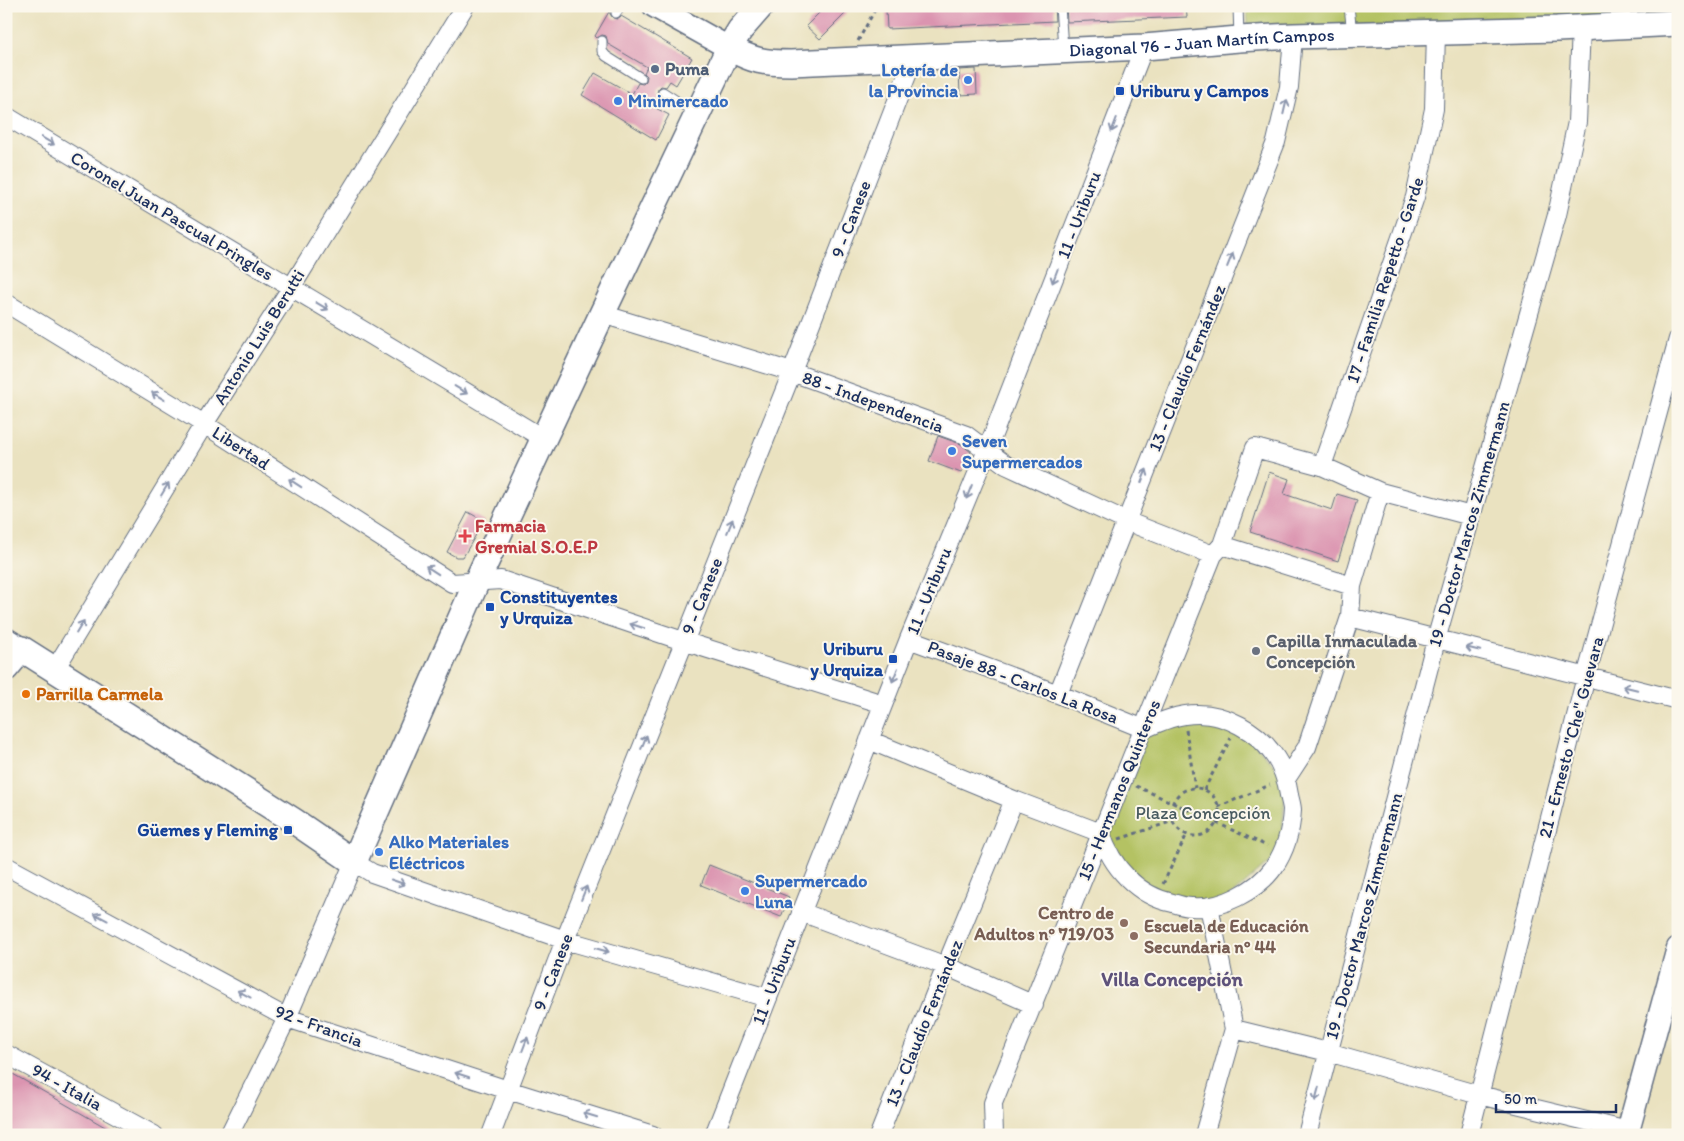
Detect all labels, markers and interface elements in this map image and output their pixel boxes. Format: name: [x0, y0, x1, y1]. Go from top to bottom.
street label: Diagonal 76 - Juan Martín Campos: [1069, 24, 1335, 61]
place label: Puma: [665, 58, 709, 80]
place label: Lotería de la Provincia: [869, 59, 958, 102]
marker: Puma: [649, 63, 661, 75]
marker: Lotería de la Provincia: [962, 74, 974, 86]
place label: Uriburu y Campos: [1130, 80, 1269, 102]
marker: Uriburu y Campos: [1114, 85, 1126, 97]
place label: Minimercado: [628, 90, 728, 112]
marker: Minimercado: [612, 95, 624, 107]
one-way arrow: [1281, 100, 1290, 116]
one-way arrow: [1109, 117, 1119, 132]
one-way arrow: [41, 136, 55, 147]
street label: Coronel Juan Pascual Pringles: [66, 147, 278, 285]
street label: 11 - Uriburu: [1052, 168, 1106, 262]
street label: 17 - Familia Repetto - Garde: [1341, 174, 1429, 386]
street label: 9 - Canese: [826, 177, 876, 261]
one-way arrow: [1225, 253, 1235, 268]
street label: Antonio Luis Berutti: [208, 265, 310, 409]
one-way arrow: [1050, 268, 1059, 283]
street label: 13 - Claudio Fernández: [1144, 281, 1231, 455]
one-way arrow: [315, 302, 329, 312]
street label: 88 - Independencia: [799, 366, 947, 438]
one-way arrow: [454, 385, 468, 395]
one-way arrow: [151, 391, 165, 401]
street label: 19 - Doctor Marcos Zimmermann: [1423, 399, 1515, 649]
street label: Libertad: [208, 421, 274, 475]
place label: Seven Supermercados: [962, 430, 1082, 473]
marker: Seven Supermercados: [946, 445, 958, 457]
one-way arrow: [1140, 469, 1149, 484]
one-way arrow: [289, 478, 303, 488]
one-way arrow: [160, 482, 170, 496]
one-way arrow: [964, 485, 973, 500]
place label: Farmacia Gremial S.O.E.P: [475, 515, 598, 558]
one-way arrow: [726, 519, 735, 534]
marker: Farmacia Gremial S.O.E.P: [459, 530, 471, 542]
street label: 11 - Uriburu: [902, 544, 956, 638]
street label: 9 - Canese: [677, 554, 727, 638]
one-way arrow: [426, 565, 440, 575]
place label: Constituyentes y Urquiza: [500, 586, 618, 629]
marker: Constituyentes y Urquiza: [484, 601, 496, 613]
one-way arrow: [76, 621, 86, 635]
one-way arrow: [630, 621, 646, 630]
place label: Capilla Inmaculada Concepción: [1266, 630, 1418, 673]
street label: 21 - Ernesto "Che" Guevara: [1533, 633, 1609, 840]
street label: Pasaje 88 - Carlos La Rosa: [925, 635, 1122, 729]
place label: Uriburu y Urquiza: [810, 638, 884, 681]
one-way arrow: [1465, 644, 1481, 653]
marker: Capilla Inmaculada Concepción: [1250, 645, 1262, 657]
marker: Uriburu y Urquiza: [887, 653, 899, 665]
one-way arrow: [889, 667, 899, 682]
place label: Parrilla Carmela: [36, 683, 164, 705]
one-way arrow: [1623, 683, 1639, 692]
marker: Parrilla Carmela: [20, 688, 32, 700]
street label: 15 - Hermanos Quinteros: [1073, 696, 1165, 884]
one-way arrow: [639, 735, 649, 750]
street label: 19 - Doctor Marcos Zimmermann: [1320, 790, 1408, 1042]
park label: Plaza Concepción: [1135, 802, 1271, 824]
place label: Güemes y Fleming: [137, 819, 279, 841]
marker: Güemes y Fleming: [282, 824, 294, 836]
place label: Alko Materiales Eléctricos: [388, 831, 509, 874]
marker: Alko Materiales Eléctricos: [373, 846, 385, 858]
place label: Supermercado Luna: [755, 870, 867, 913]
one-way arrow: [390, 878, 406, 887]
marker: Supermercado Luna: [739, 885, 751, 897]
one-way arrow: [579, 886, 589, 901]
place label: Centro de Adultos nº 719/03: [973, 902, 1114, 945]
one-way arrow: [95, 912, 109, 922]
place label: Escuela de Educación Secundaria nº 44: [1144, 915, 1309, 958]
marker: Centro de Adultos nº 719/03: [1118, 917, 1130, 929]
street label: 9 - Canese: [528, 930, 578, 1014]
marker: Escuela de Educación Secundaria nº 44: [1128, 930, 1140, 942]
street label: 11 - Uriburu: [747, 934, 801, 1028]
street label: 13 - Claudio Fernández: [881, 936, 968, 1110]
one-way arrow: [594, 946, 610, 956]
district label: Villa Concepción: [1101, 967, 1244, 992]
one-way arrow: [238, 989, 252, 999]
street label: 92 - Francia: [272, 1000, 366, 1052]
one-way arrow: [521, 1037, 530, 1053]
street label: 94 - Italia: [28, 1059, 107, 1116]
one-way arrow: [454, 1069, 470, 1079]
scale bar: [1496, 1081, 1616, 1113]
one-way arrow: [1312, 1085, 1322, 1101]
text: 50 m: [1504, 1090, 1537, 1108]
one-way arrow: [582, 1110, 598, 1120]

